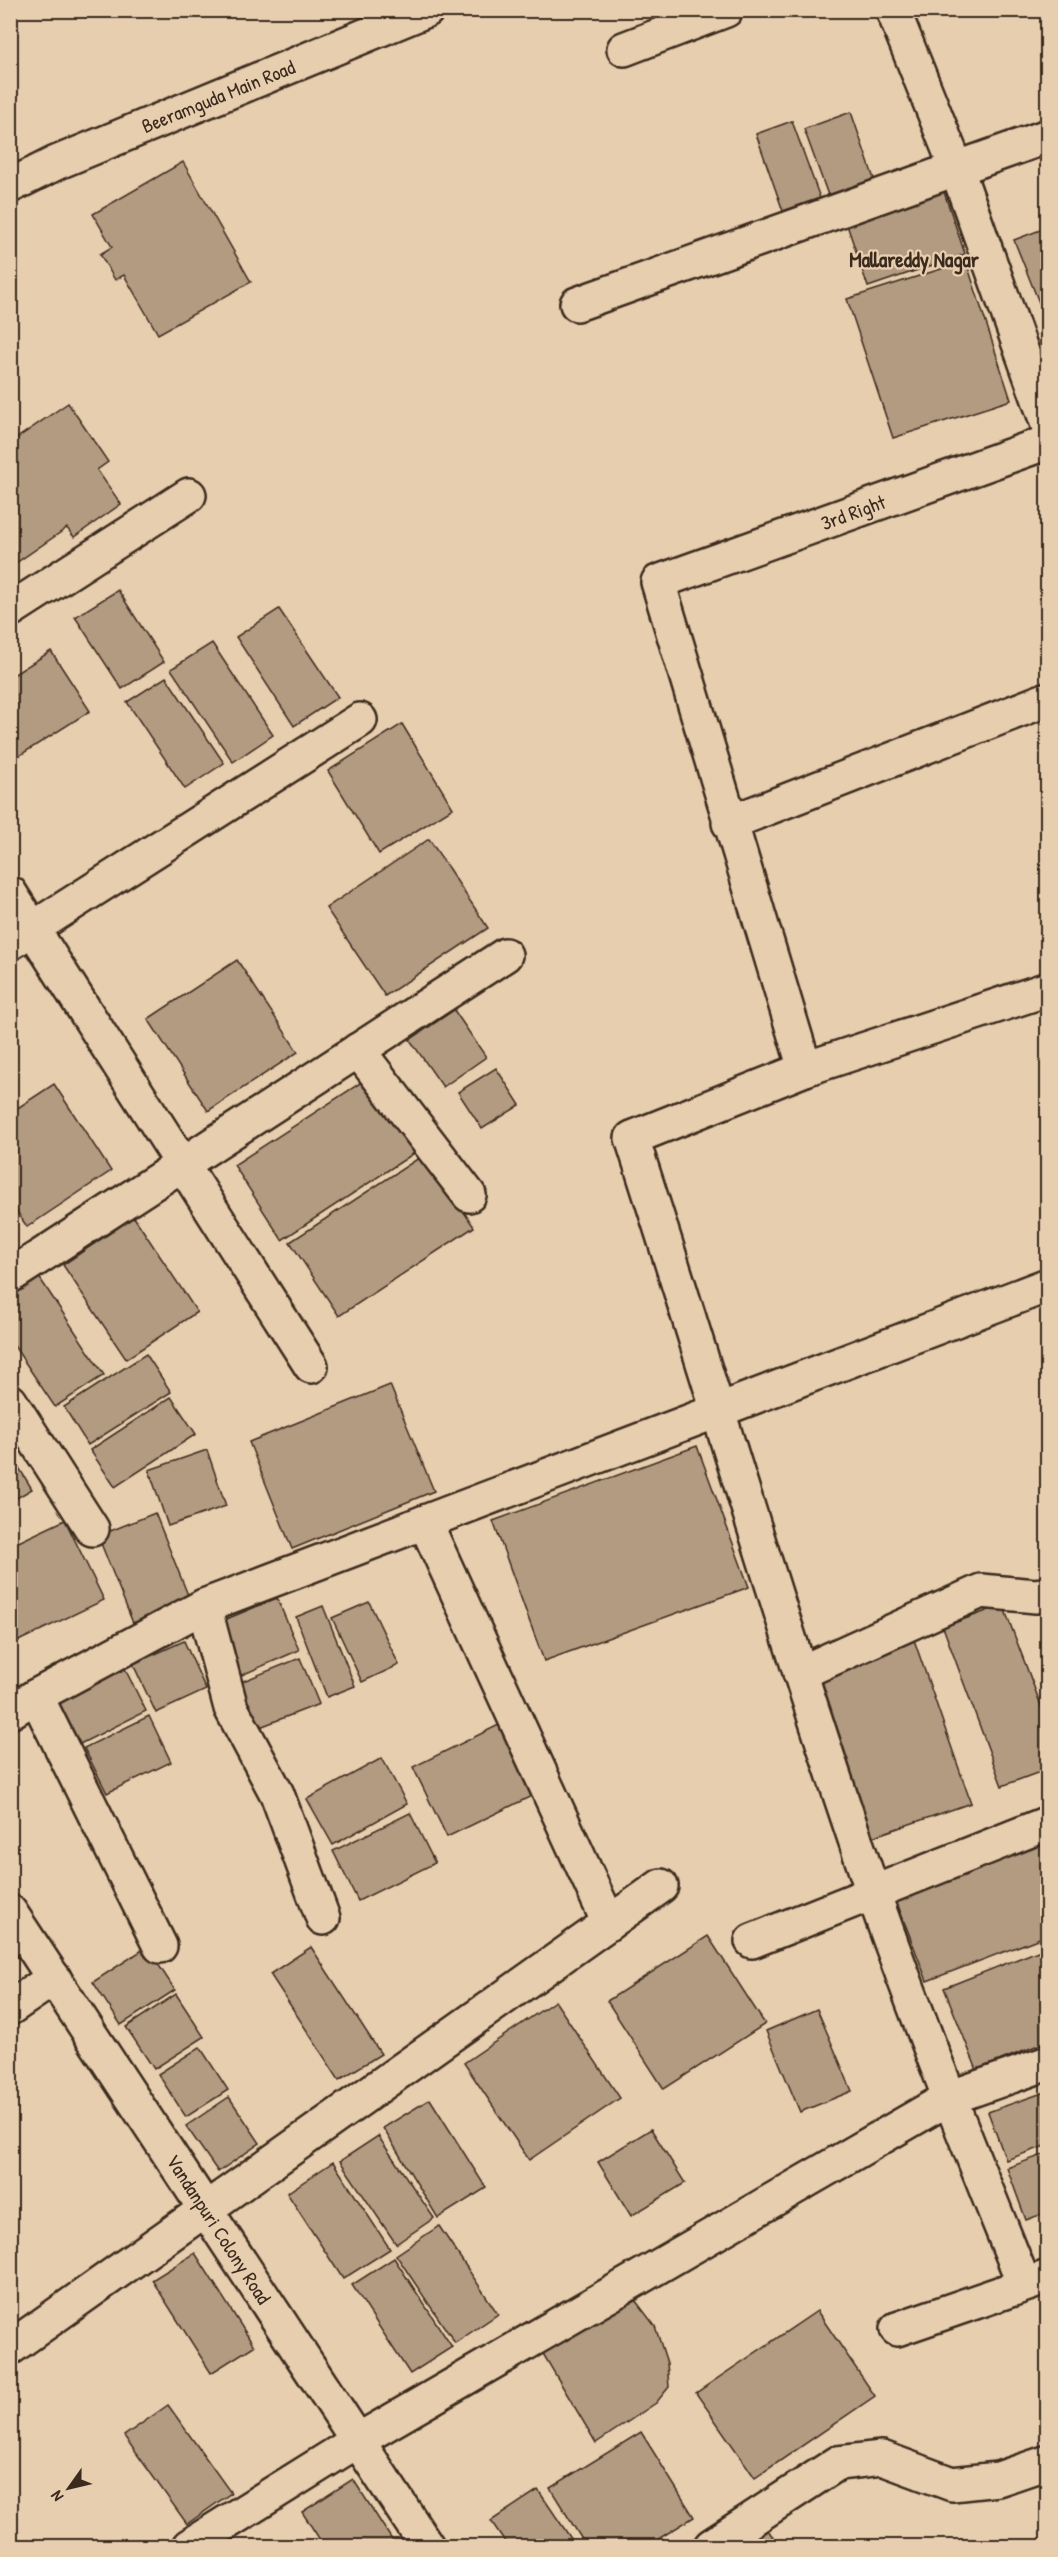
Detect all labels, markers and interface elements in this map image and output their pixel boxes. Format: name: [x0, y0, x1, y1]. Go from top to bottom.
street label: Beeramguda Main Road: [137, 53, 299, 139]
district label: Mallareddy Nagar: [849, 245, 980, 275]
street label: 3rd Right: [817, 488, 890, 536]
street label: Vandanpuri Colony Road: [160, 2149, 278, 2309]
north arrow: [39, 2458, 99, 2518]
text: N: [45, 2486, 68, 2506]

